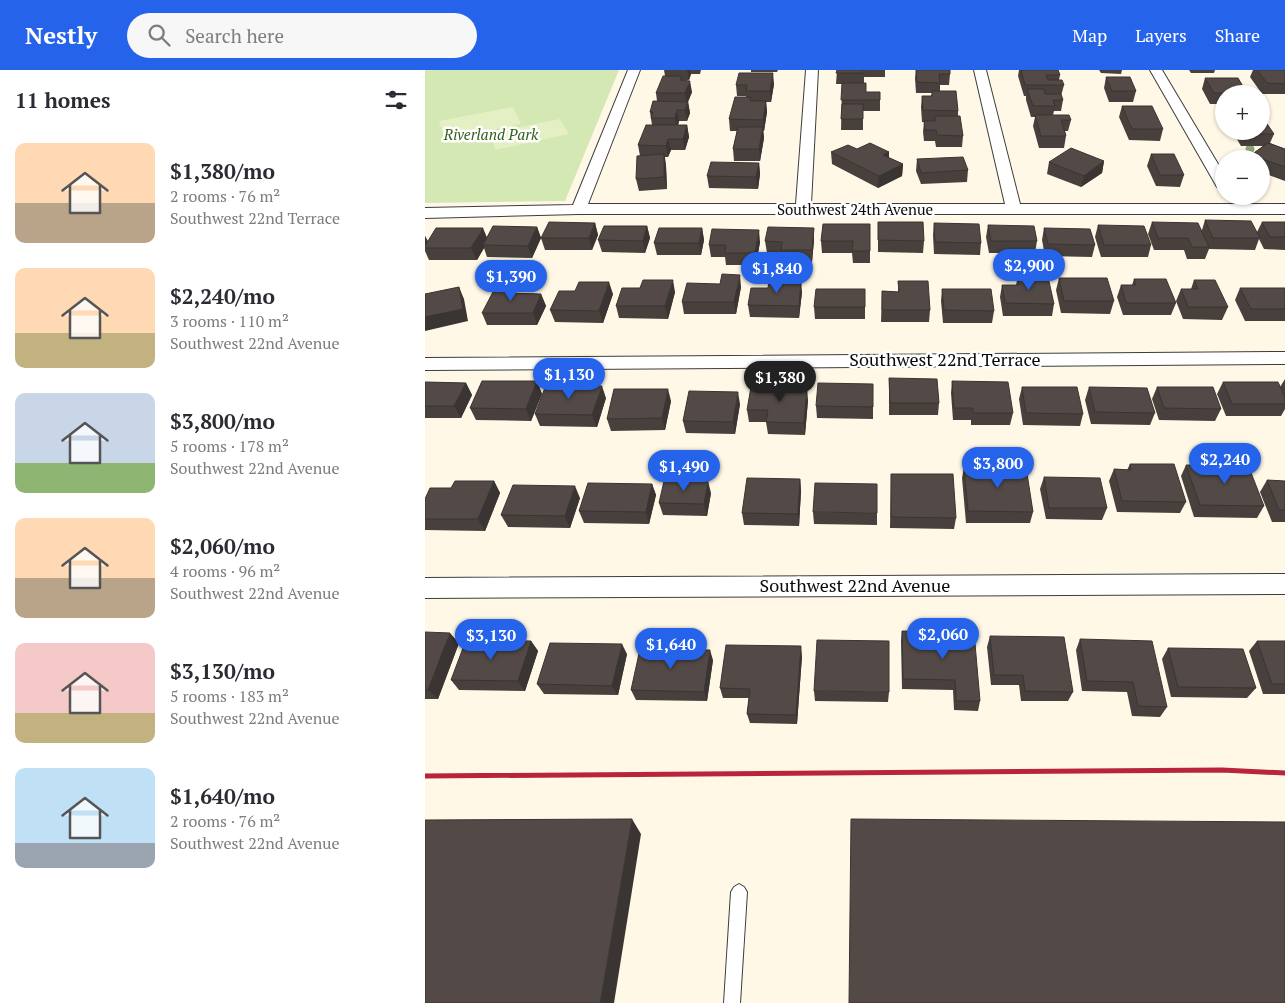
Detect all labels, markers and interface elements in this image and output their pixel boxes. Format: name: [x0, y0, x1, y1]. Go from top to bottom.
search box: [127, 13, 477, 58]
text: Nestly: [25, 19, 97, 51]
icon: search: [145, 21, 173, 49]
text: Search here: [185, 23, 284, 48]
text: Map: [1072, 23, 1107, 47]
text: Layers: [1135, 23, 1187, 47]
text: Share: [1215, 23, 1260, 47]
map controls: [1215, 85, 1270, 205]
button: +: [1215, 85, 1270, 140]
text: 11 homes: [15, 86, 111, 114]
icon: filters: [382, 86, 410, 114]
park label: Riverland Park: [443, 124, 539, 144]
button: −: [1215, 150, 1270, 205]
text: $1,380/mo: [170, 157, 275, 185]
icon: home: [55, 163, 115, 223]
text: 2 rooms · 76 m²: [170, 185, 280, 207]
street label: Southwest 24th Avenue: [777, 199, 933, 219]
text: Southwest 22nd Terrace: [170, 207, 340, 229]
pin: $2,900: [988, 248, 1070, 291]
pin: $1,840: [736, 252, 818, 294]
text: $2,900: [1004, 254, 1054, 276]
text: $1,840: [752, 257, 802, 279]
pin: $1,390: [470, 260, 552, 302]
text: $1,390: [486, 265, 536, 287]
text: $2,240/mo: [170, 282, 275, 310]
icon: home: [55, 288, 115, 348]
text: 3 rooms · 110 m²: [170, 310, 289, 332]
text: Southwest 22nd Avenue: [170, 332, 340, 354]
street label: Southwest 22nd Terrace: [849, 347, 1041, 371]
pin: $1,130: [528, 358, 610, 400]
pin: $1,380: [739, 360, 821, 403]
text: $1,130: [544, 363, 594, 385]
text: $1,380: [755, 366, 805, 388]
text: $3,800/mo: [170, 407, 275, 435]
icon: home: [55, 413, 115, 473]
text: 5 rooms · 178 m²: [170, 435, 289, 457]
pin: $2,240: [1184, 442, 1266, 485]
pin: $3,800: [957, 446, 1039, 489]
text: $2,240: [1200, 448, 1250, 470]
pin: $1,490: [643, 450, 725, 492]
text: $3,800: [973, 452, 1023, 474]
text: $1,490: [659, 455, 709, 477]
text: Southwest 22nd Avenue: [170, 457, 340, 479]
text: $2,060/mo: [170, 532, 275, 560]
icon: home: [55, 538, 115, 598]
text: 4 rooms · 96 m²: [170, 560, 280, 582]
street label: Southwest 22nd Avenue: [760, 573, 950, 597]
text: Southwest 22nd Avenue: [170, 582, 340, 604]
pin: $3,130: [450, 618, 532, 661]
pin: $2,060: [902, 618, 984, 660]
text: $2,060: [918, 623, 968, 645]
text: $3,130: [466, 624, 516, 646]
pin: $1,640: [630, 628, 712, 670]
text: $1,640: [646, 633, 696, 655]
text: $3,130/mo: [170, 657, 275, 685]
icon: home: [55, 663, 115, 723]
text: 5 rooms · 183 m²: [170, 685, 289, 707]
text: Southwest 22nd Avenue: [170, 707, 340, 729]
text: $1,640/mo: [170, 782, 275, 810]
icon: home: [55, 788, 115, 848]
text: 2 rooms · 76 m²: [170, 810, 280, 832]
text: Southwest 22nd Avenue: [170, 832, 340, 854]

